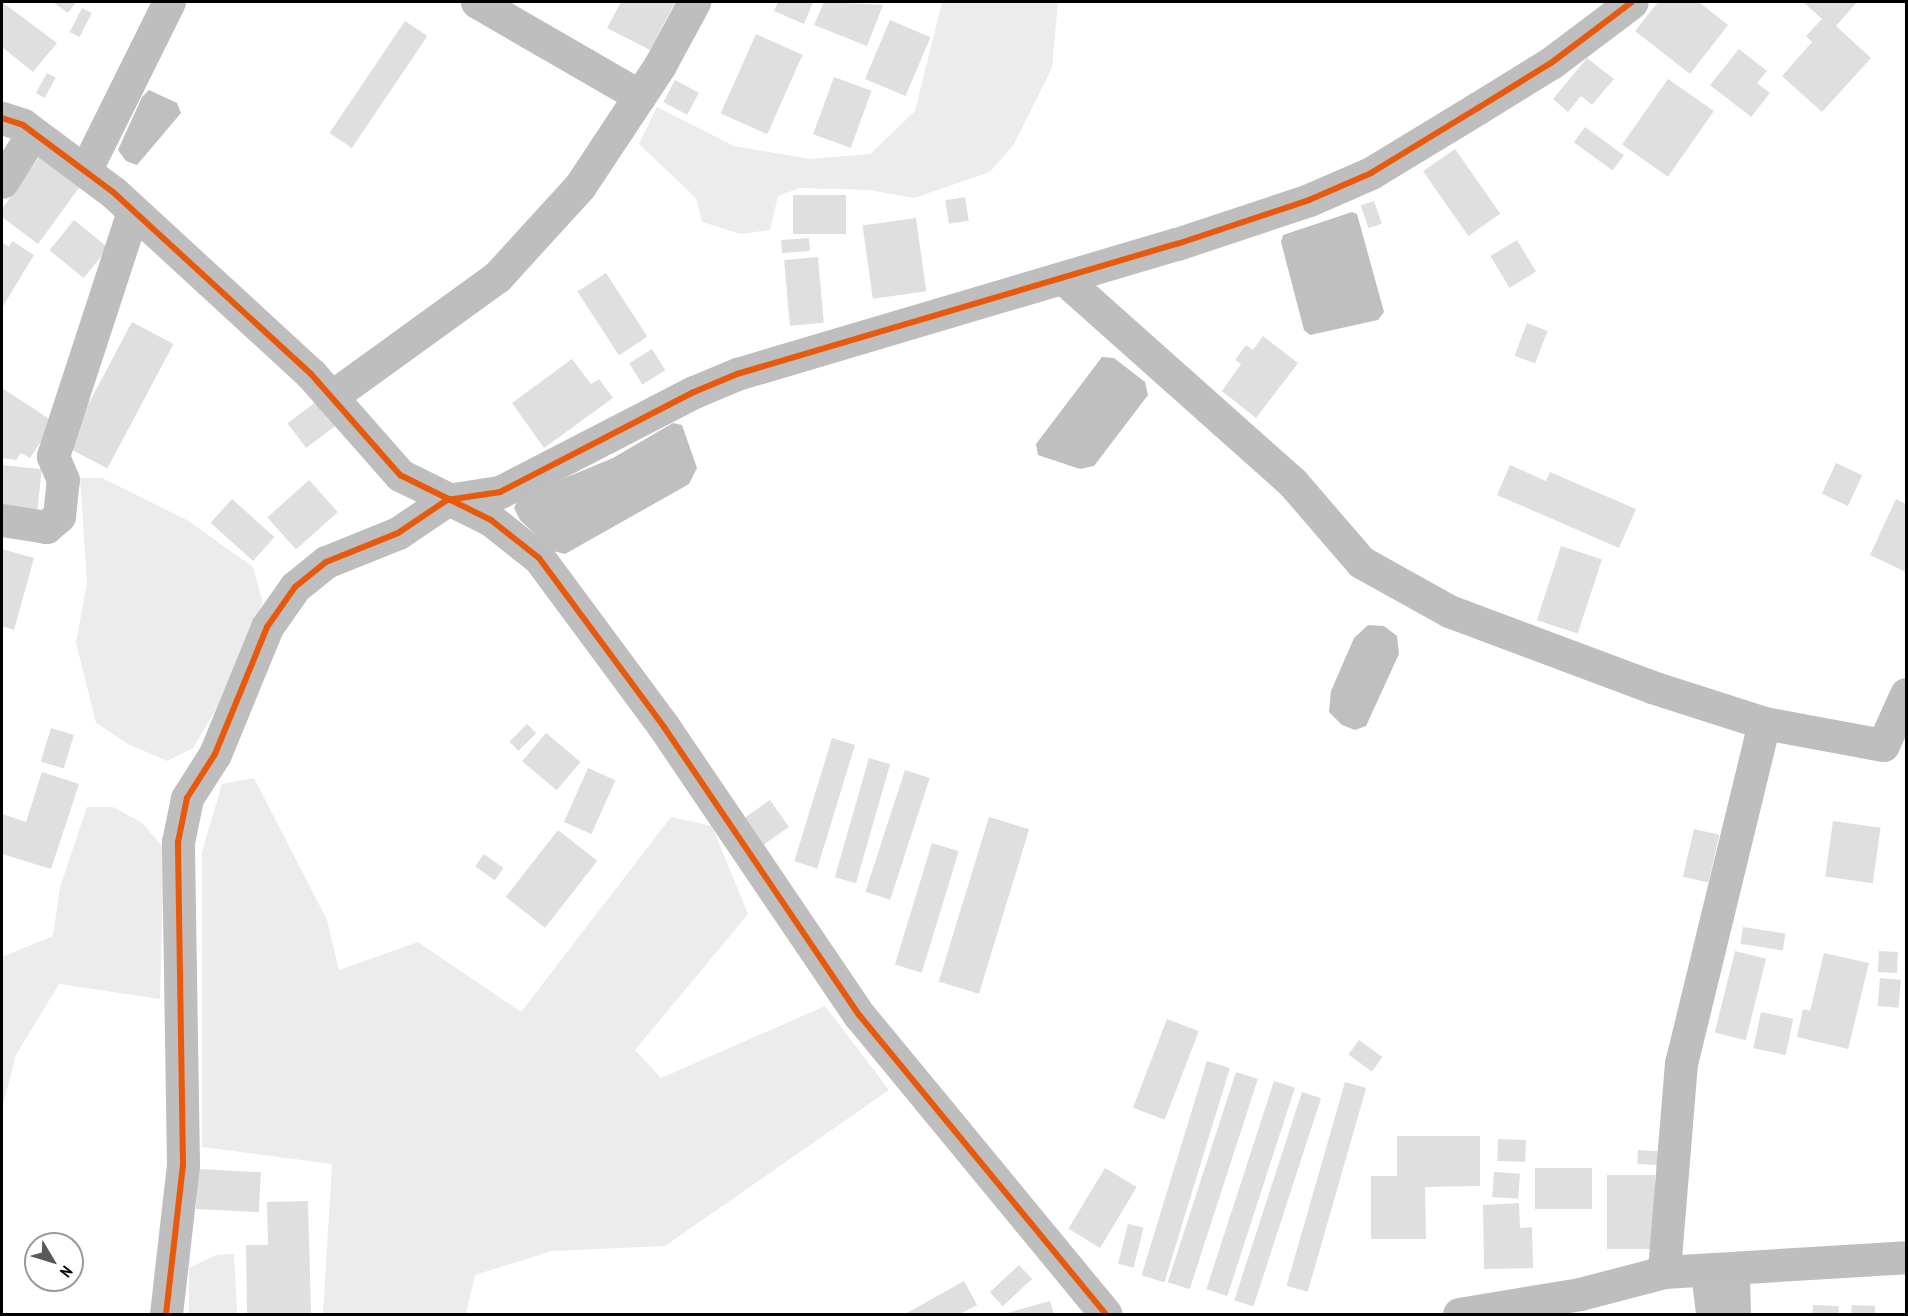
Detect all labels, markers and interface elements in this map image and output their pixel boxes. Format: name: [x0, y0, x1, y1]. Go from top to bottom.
north arrow: [24, 1232, 84, 1292]
text: N: [56, 1262, 77, 1281]

